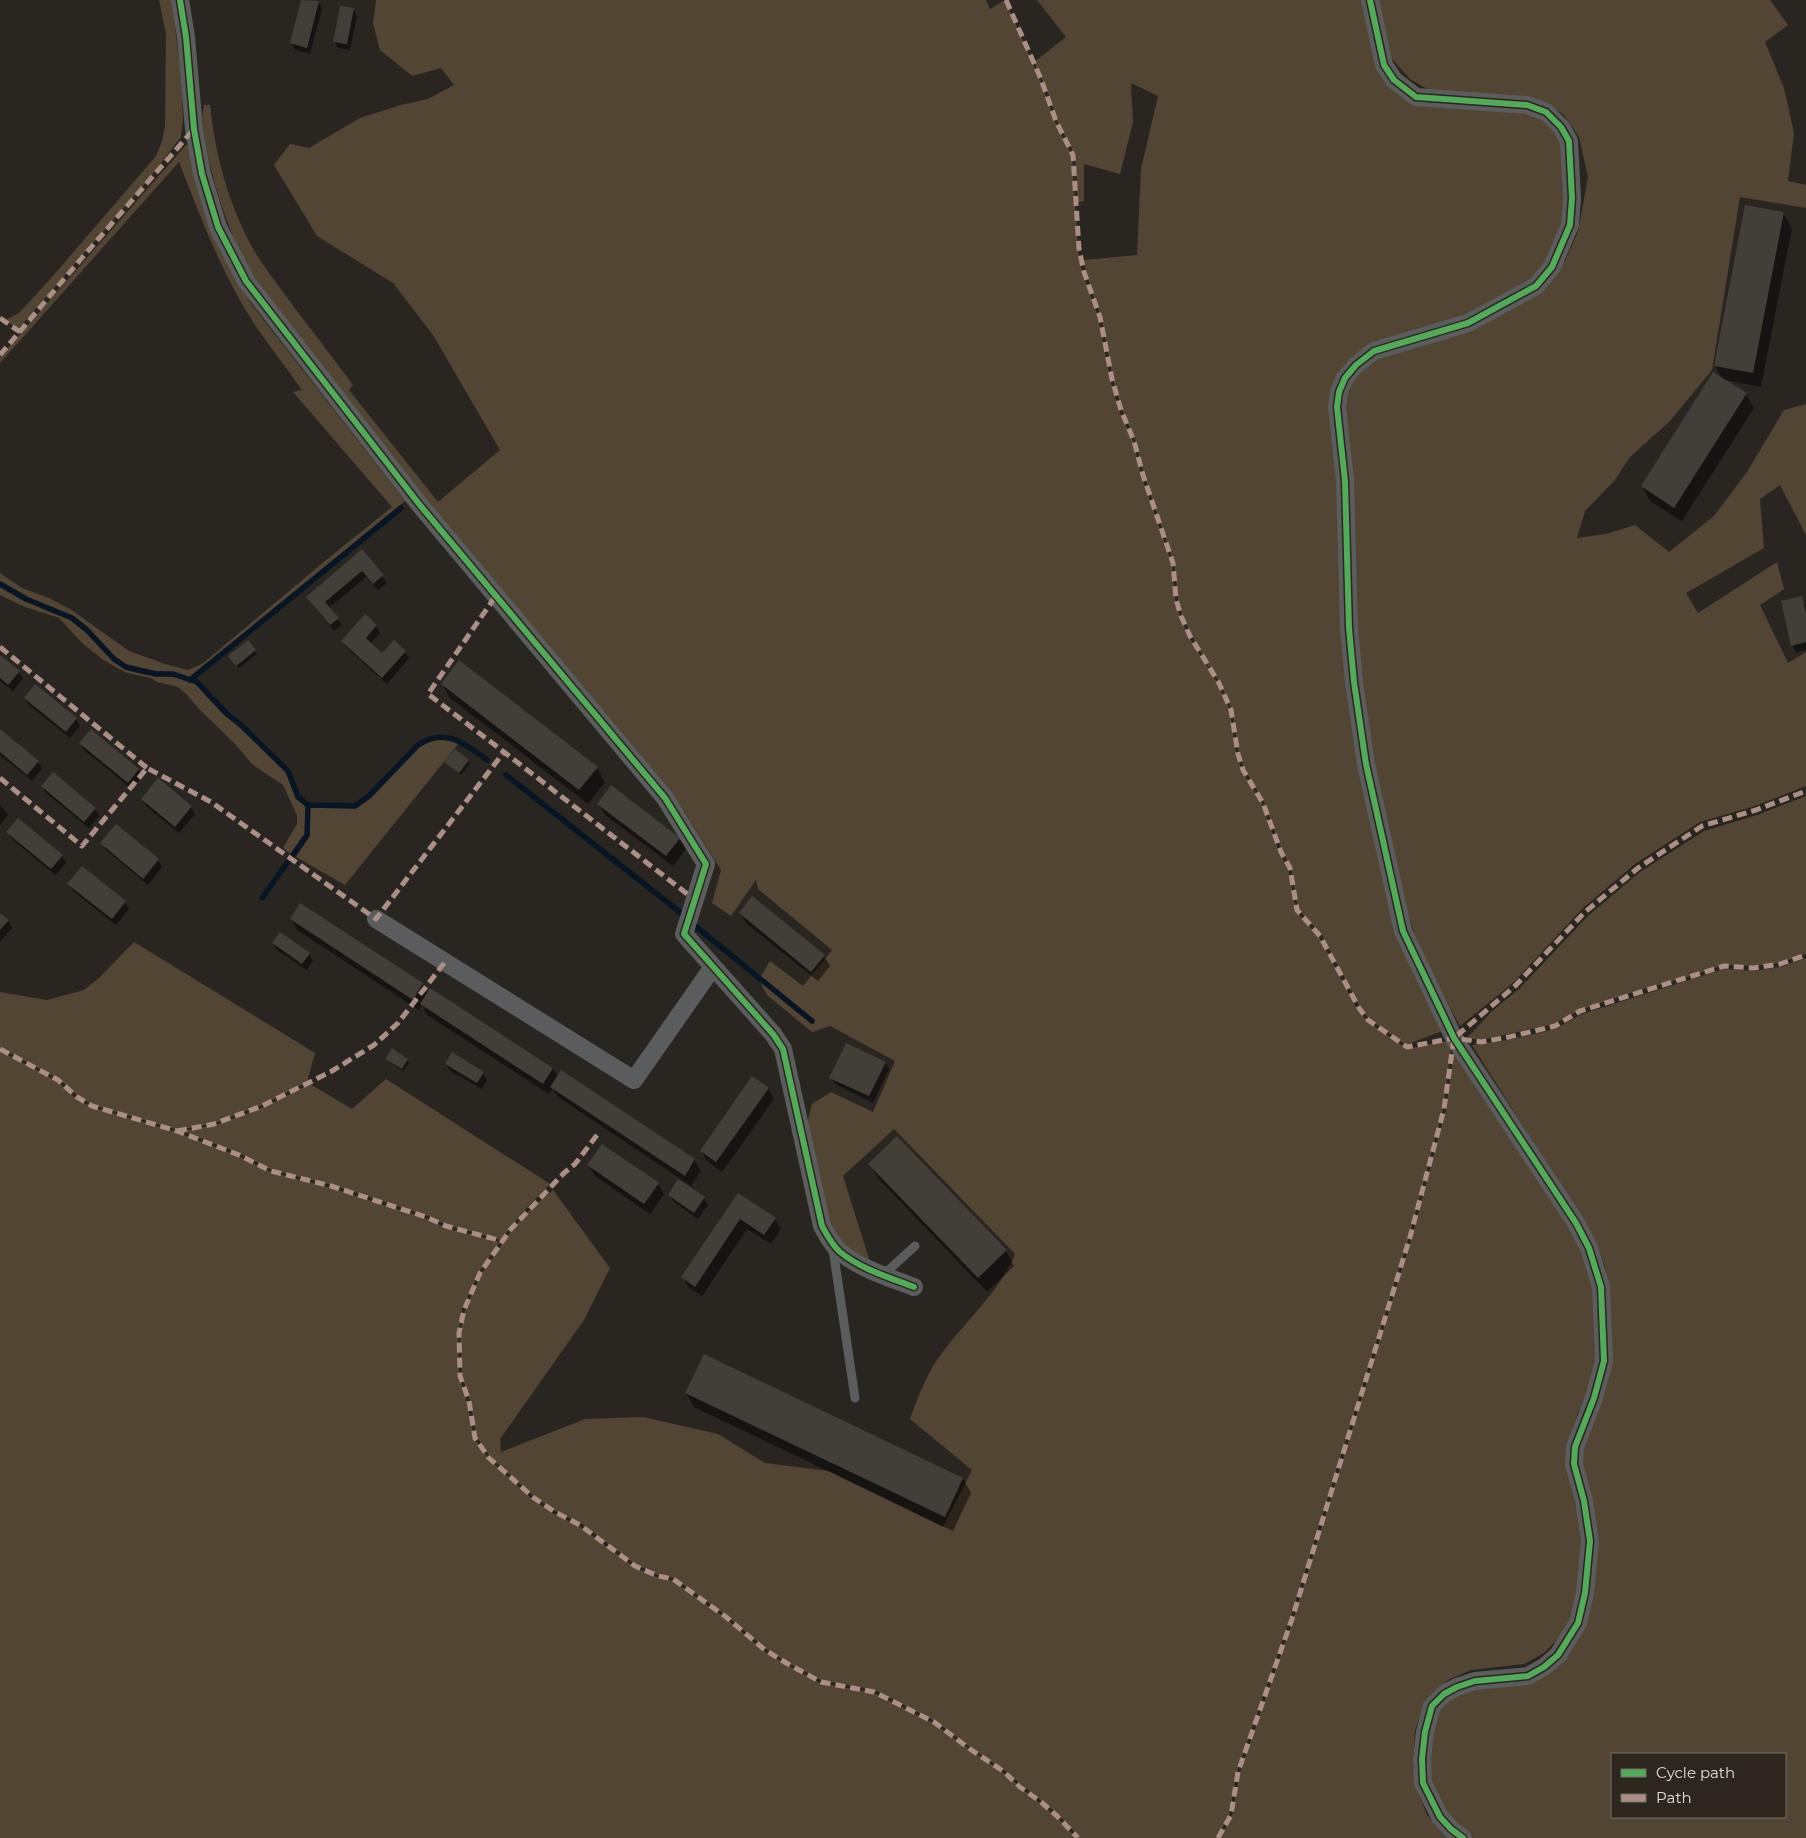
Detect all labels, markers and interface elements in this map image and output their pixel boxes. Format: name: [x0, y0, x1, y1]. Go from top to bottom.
legend: [1611, 1753, 1786, 1818]
text: Cycle path: [1656, 1763, 1735, 1782]
text: Path: [1656, 1788, 1692, 1807]

